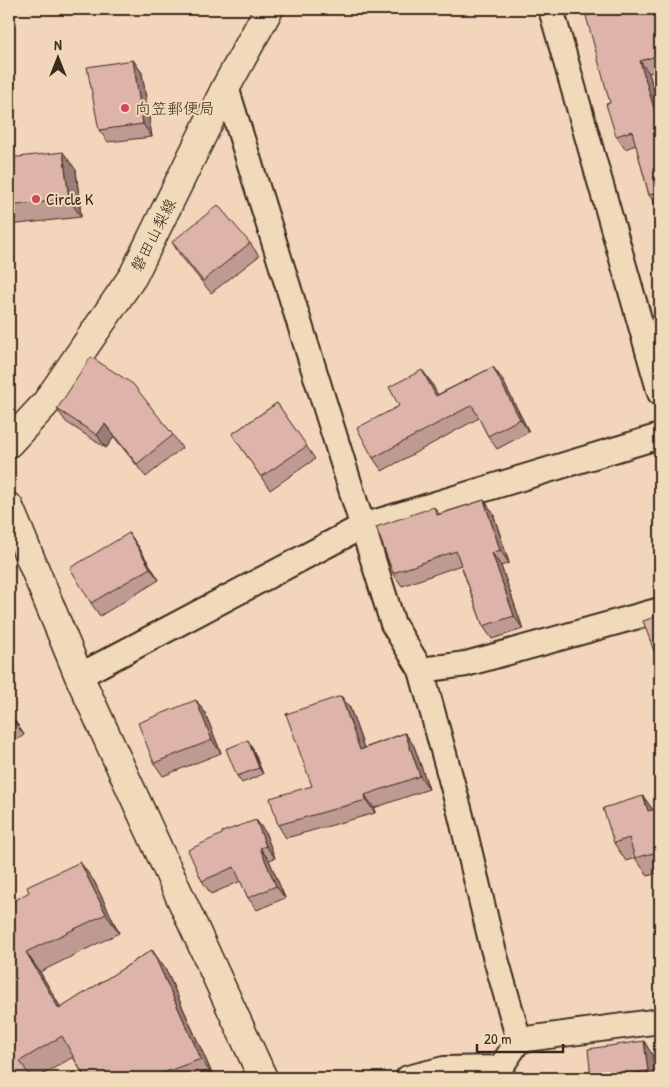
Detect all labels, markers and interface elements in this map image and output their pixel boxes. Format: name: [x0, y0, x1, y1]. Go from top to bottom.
north arrow: [32, 32, 82, 82]
text: N: [54, 35, 62, 54]
place label: 向笠郵便局: [135, 97, 215, 119]
marker: 向笠郵便局: [119, 102, 131, 114]
place label: Circle K: [46, 188, 94, 210]
marker: Circle K: [30, 193, 42, 205]
street label: 磐田山梨線: [125, 194, 181, 276]
scale bar: [477, 1022, 563, 1054]
text: 20 m: [484, 1028, 511, 1049]

